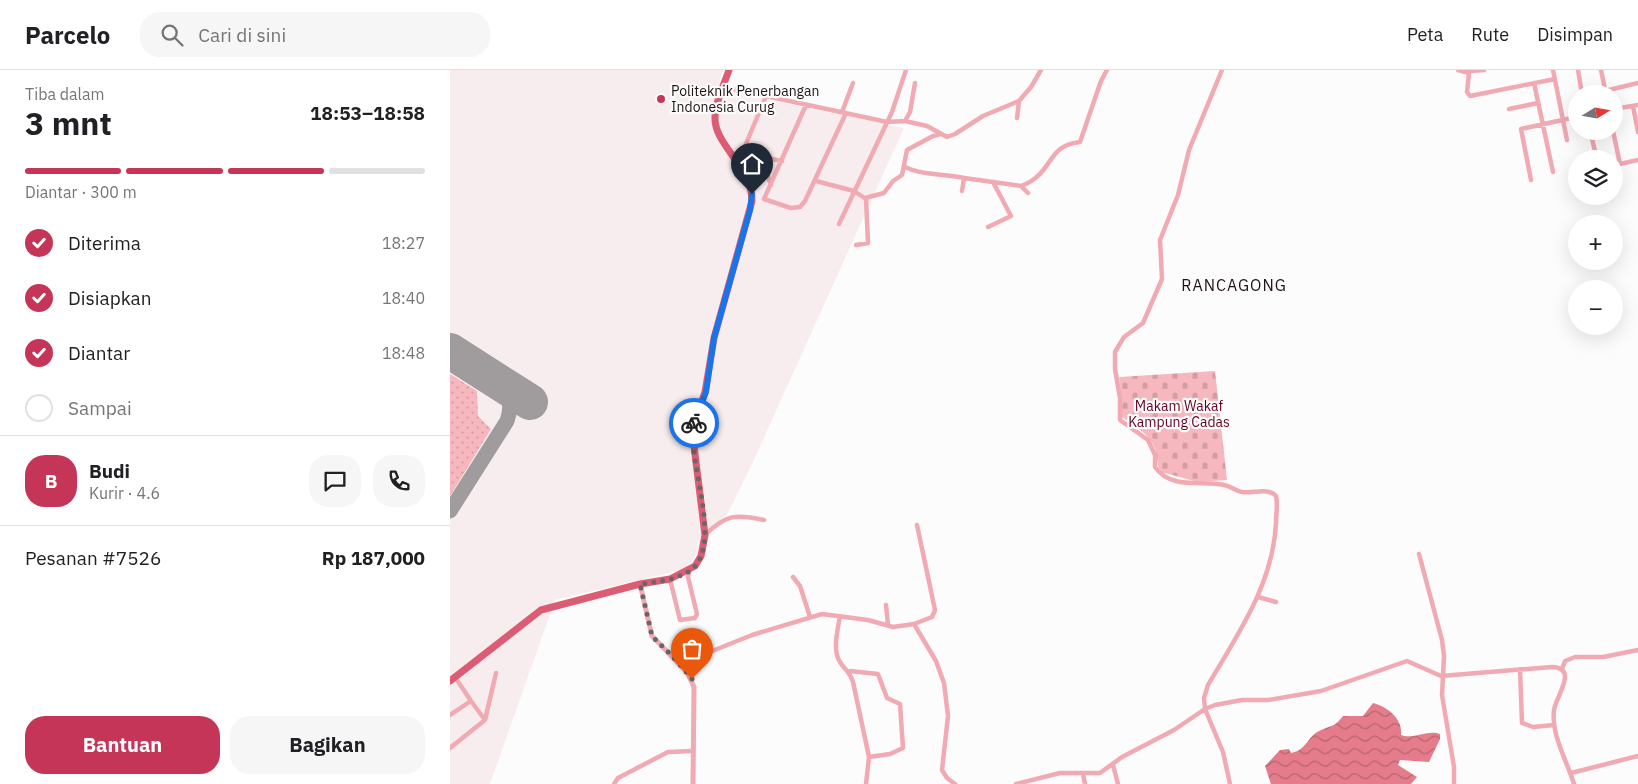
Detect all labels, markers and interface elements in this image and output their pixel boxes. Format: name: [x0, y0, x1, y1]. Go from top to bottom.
search box: [140, 12, 490, 57]
text: Parcelo: [25, 19, 110, 51]
icon: search: [158, 21, 186, 49]
text: Cari di sini: [198, 23, 286, 47]
text: Peta: [1407, 23, 1443, 46]
text: Rute: [1471, 23, 1509, 46]
text: Disimpan: [1537, 23, 1613, 46]
place label: Politeknik Penerbangan Indonesia Curug: [671, 82, 819, 116]
text: Tiba dalam: [25, 84, 104, 104]
north arrow: [1568, 85, 1622, 140]
map controls: [1568, 85, 1623, 335]
marker: Politeknik Penerbangan Indonesia Curug: [655, 93, 667, 105]
text: 18:53–18:58: [310, 101, 425, 125]
text: 3 mnt: [25, 102, 112, 144]
pin: [731, 143, 773, 194]
icon: home: [738, 150, 766, 178]
button: layers: [1568, 150, 1623, 205]
text: Diantar · 300 m: [25, 182, 137, 202]
button: +: [1568, 215, 1623, 270]
icon: check: [25, 229, 53, 257]
text: Diterima: [68, 231, 141, 255]
text: 18:27: [382, 233, 425, 253]
district label: RANCAGONG: [1181, 275, 1287, 295]
button: −: [1568, 280, 1623, 335]
icon: check: [25, 284, 53, 312]
text: Disiapkan: [68, 286, 152, 310]
text: 18:40: [382, 288, 425, 308]
icon: check: [25, 339, 53, 367]
text: Diantar: [68, 341, 130, 365]
text: 18:48: [382, 343, 425, 363]
text: Sampai: [68, 396, 132, 420]
park label: Makam Wakaf Kampung Cadas: [1128, 397, 1230, 431]
courier: [669, 398, 719, 448]
icon: bike: [680, 409, 708, 437]
button: chat: [309, 455, 361, 507]
button: phone: [373, 455, 425, 507]
text: Budi: [89, 459, 130, 483]
text: B: [45, 469, 57, 493]
text: Kurir · 4.6: [89, 483, 160, 503]
text: Pesanan #7526: [25, 546, 161, 570]
text: Rp 187,000: [322, 546, 425, 570]
pin: [671, 628, 713, 679]
icon: bag: [678, 635, 706, 663]
button: Bantuan: [25, 716, 220, 774]
button: Bagikan: [230, 716, 425, 774]

